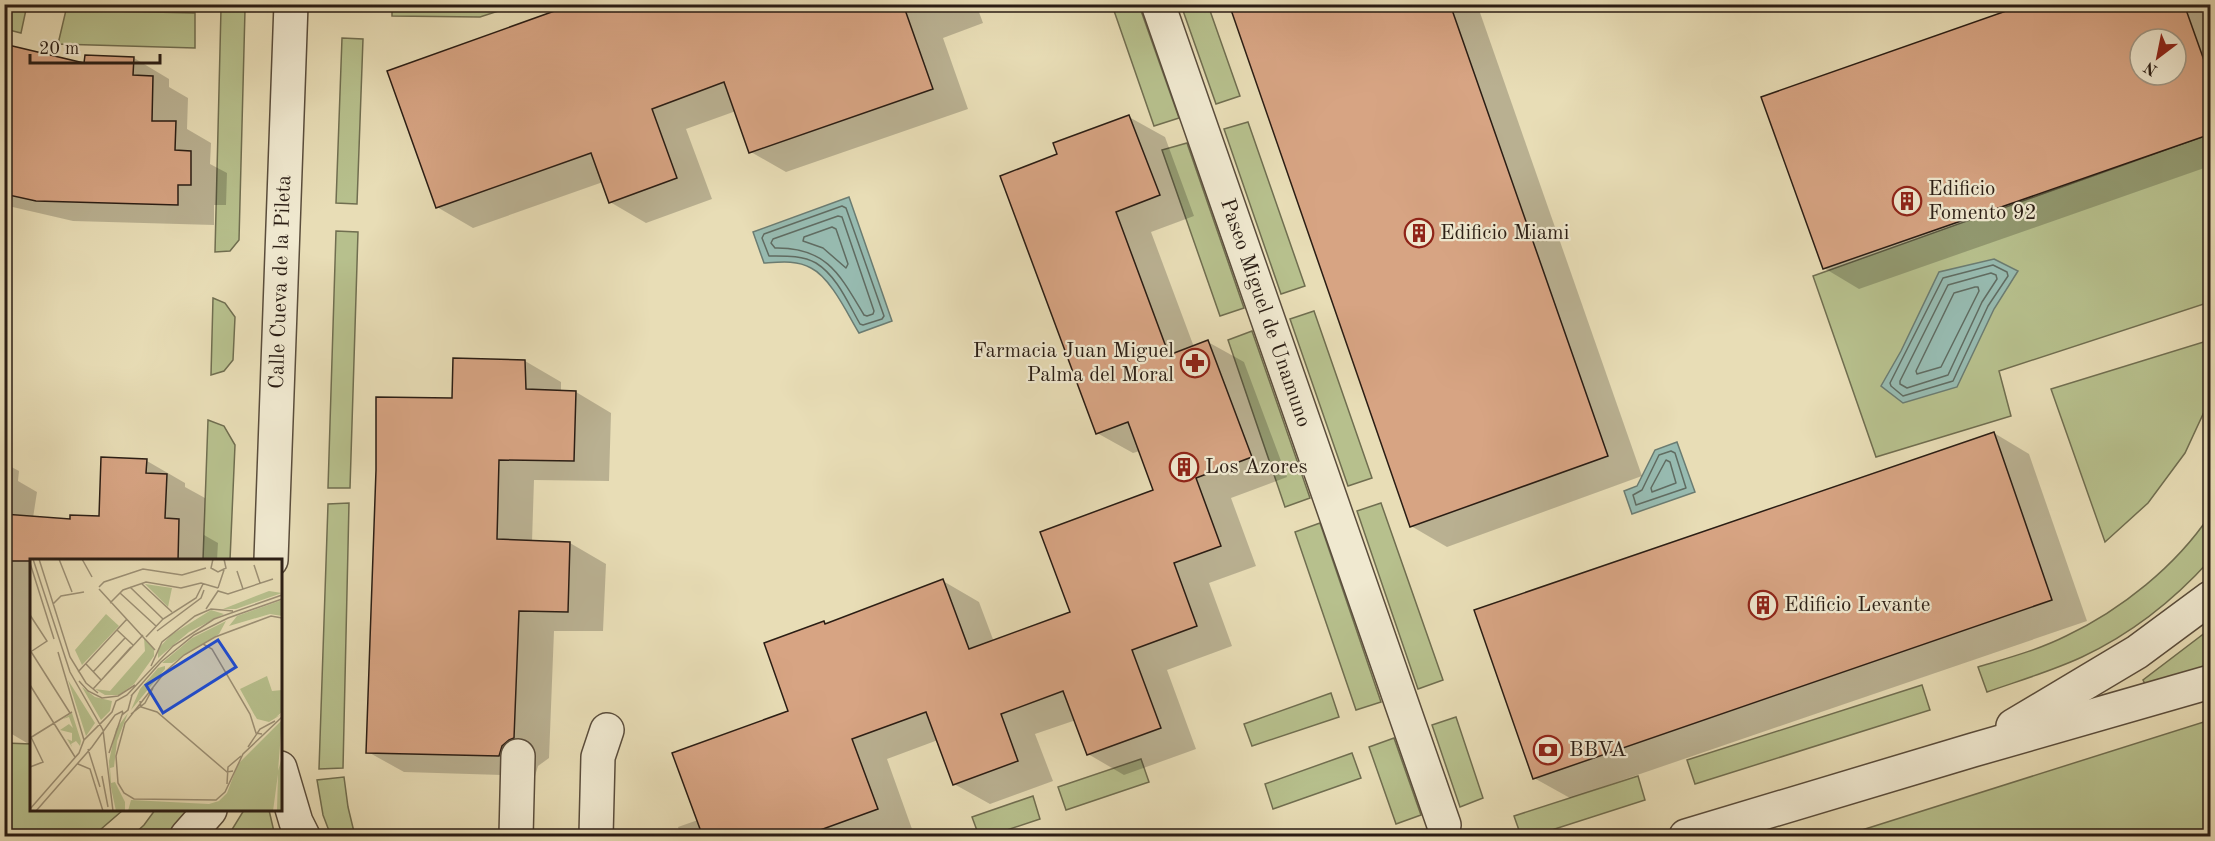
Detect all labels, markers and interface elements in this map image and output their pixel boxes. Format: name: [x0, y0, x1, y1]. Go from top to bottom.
scale bar: [30, 27, 160, 65]
north arrow: [2128, 27, 2188, 87]
text: 20 m: [39, 40, 79, 58]
text: N: [2141, 58, 2161, 78]
street label: Calle Cueva de la Pileta: [267, 174, 295, 390]
place label: Edificio Fomento 92: [1928, 179, 2037, 224]
building icon: Edificio Fomento 92: [1891, 185, 1923, 217]
street label: Paseo Miguel de Unamuno: [1216, 196, 1314, 430]
building icon: Edificio Miami: [1403, 217, 1435, 249]
place label: Edificio Miami: [1440, 223, 1569, 244]
place label: Farmacia Juan Miguel Palma del Moral: [973, 341, 1174, 386]
pharmacy icon: Farmacia Juan Miguel Palma del Moral: [1179, 347, 1211, 379]
building icon: Los Azores: [1168, 451, 1200, 483]
place label: Los Azores: [1205, 457, 1308, 478]
inset map: [30, 559, 282, 811]
building icon: Edificio Levante: [1747, 589, 1779, 621]
place label: Edificio Levante: [1784, 595, 1930, 616]
bank icon: BBVA: [1532, 734, 1564, 766]
place label: BBVA: [1569, 740, 1627, 761]

